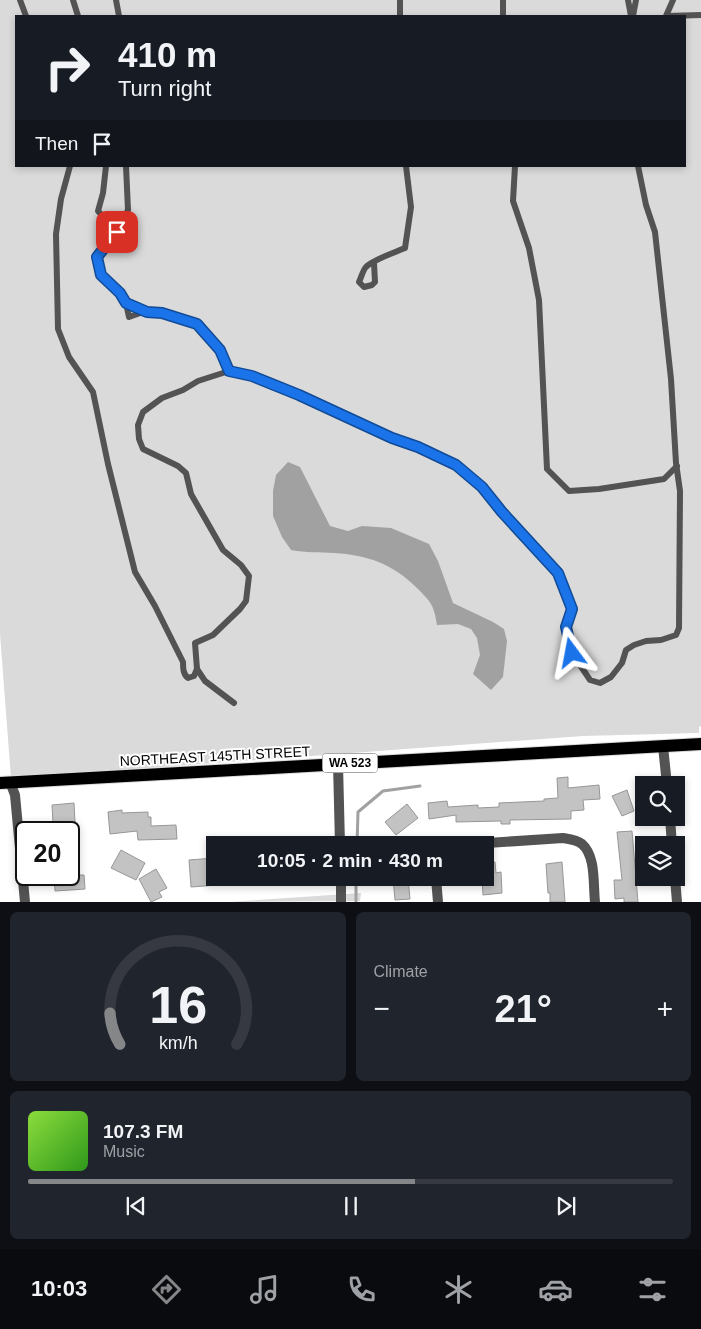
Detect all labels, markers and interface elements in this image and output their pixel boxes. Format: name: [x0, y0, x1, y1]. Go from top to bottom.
icon: right: [35, 35, 100, 100]
text: 410 m: [118, 35, 217, 74]
text: Turn right: [118, 76, 211, 101]
icon: arrive: [88, 130, 116, 158]
text: Then: [35, 133, 78, 154]
pin: [96, 211, 138, 253]
icon: arrive: [103, 218, 131, 246]
position arrow: [545, 626, 597, 678]
street label: NORTHEAST 145TH STREET: [119, 743, 311, 769]
road number: WA 523: [322, 754, 378, 772]
map controls: [635, 776, 685, 886]
button: search: [635, 776, 685, 826]
speed limit sign: 20: [15, 821, 80, 886]
button: layers: [635, 836, 685, 886]
text: 10:05 · 2 min · 430 m: [257, 850, 443, 871]
text: Climate: [374, 963, 428, 980]
text: 16: [149, 976, 207, 1034]
text: 21°: [495, 988, 552, 1030]
text: −: [374, 993, 390, 1024]
text: +: [657, 993, 673, 1024]
text: km/h: [158, 1033, 197, 1053]
text: 107.3 FM: [103, 1121, 183, 1142]
text: Music: [103, 1143, 145, 1160]
icon: previous: [122, 1192, 150, 1220]
icon: pause: [337, 1192, 365, 1220]
icon: next: [552, 1192, 580, 1220]
icon: directions: [149, 1272, 184, 1307]
icon: music: [247, 1272, 282, 1307]
icon: phone: [344, 1272, 379, 1307]
icon: climate: [441, 1272, 476, 1307]
icon: car: [538, 1272, 573, 1307]
icon: filters: [635, 1272, 670, 1307]
text: 10:03: [31, 1276, 87, 1301]

